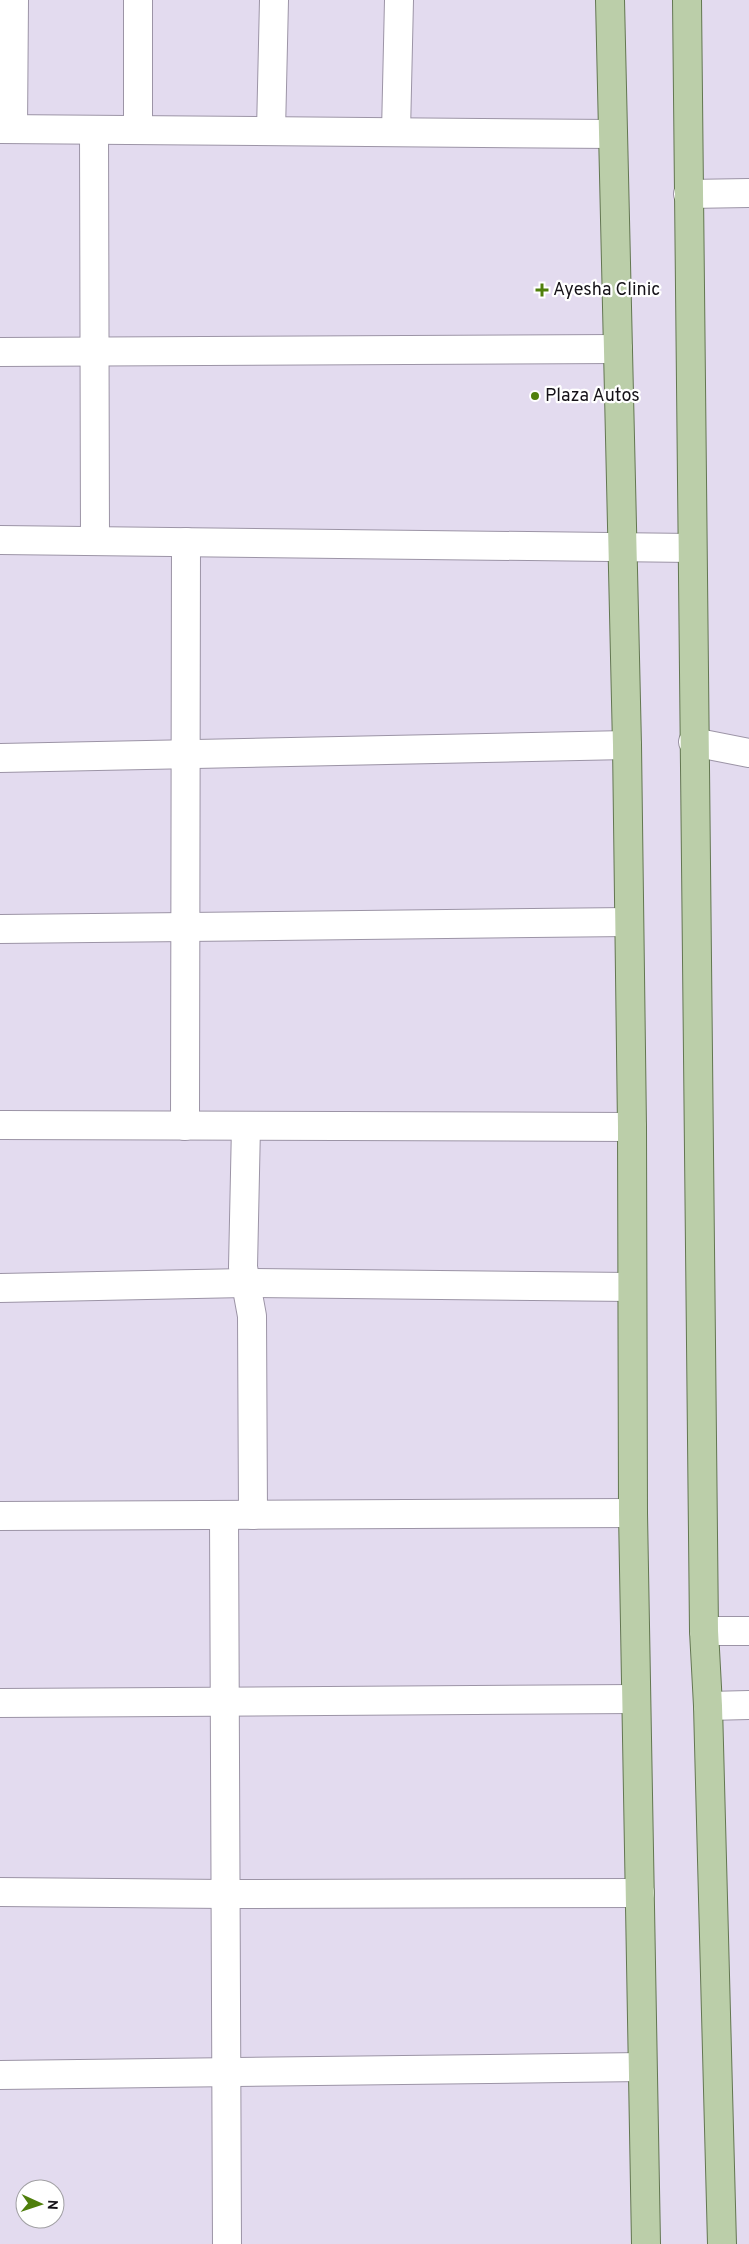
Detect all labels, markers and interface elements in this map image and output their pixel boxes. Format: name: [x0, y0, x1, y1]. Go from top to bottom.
place label: Ayesha Clinic: [553, 279, 660, 302]
marker: Ayesha Clinic: [535, 283, 549, 297]
place label: Plaza Autos: [545, 385, 640, 408]
marker: Plaza Autos: [529, 390, 541, 402]
north arrow: [15, 2179, 65, 2229]
text: N: [43, 2199, 60, 2210]

